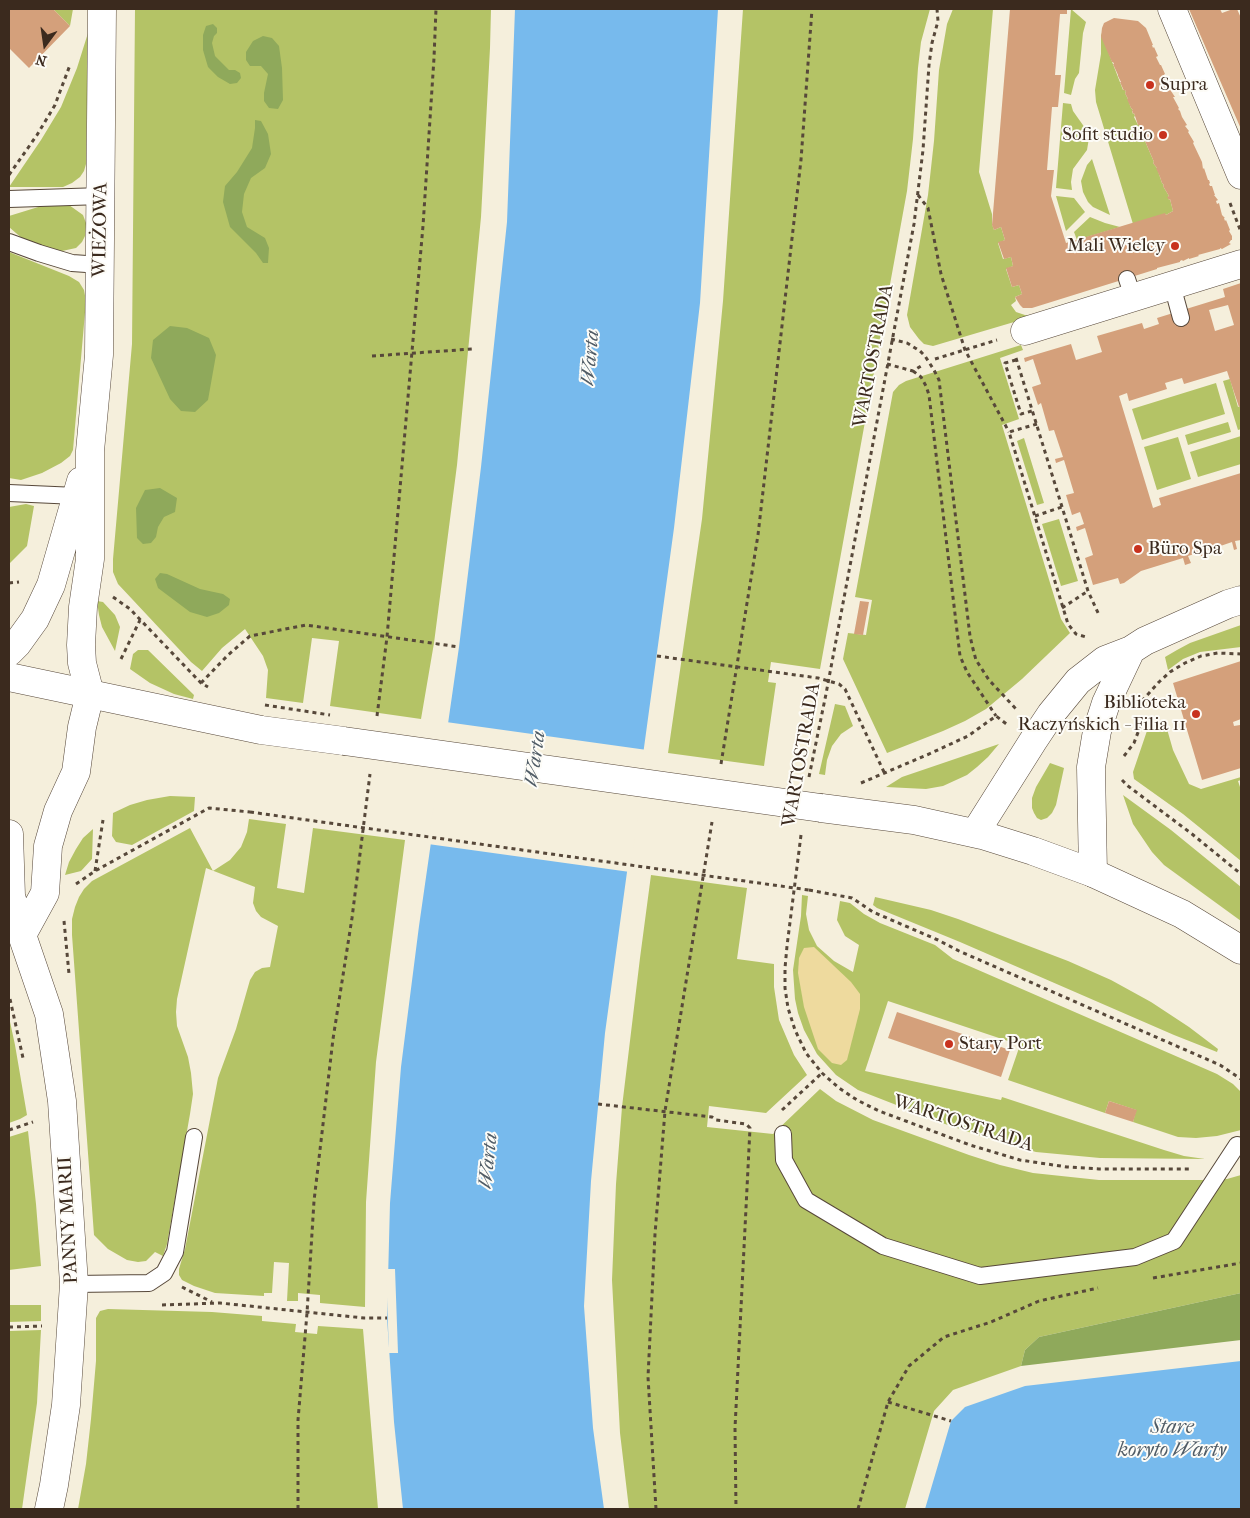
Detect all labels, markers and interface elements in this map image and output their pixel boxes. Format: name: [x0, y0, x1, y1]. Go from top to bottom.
north arrow: [20, 20, 70, 70]
text: N: [34, 51, 48, 70]
place label: Supra: [1160, 74, 1208, 96]
marker: Supra: [1144, 79, 1156, 91]
place label: Sofit studio: [1062, 124, 1153, 146]
marker: Sofit studio: [1157, 129, 1169, 141]
street label: WIEŻOWA: [89, 182, 113, 278]
place label: Mali Wielcy: [1067, 235, 1165, 257]
marker: Mali Wielcy: [1169, 240, 1181, 252]
street label: WARTOSTRADA: [849, 282, 899, 430]
water label: Warta: [577, 329, 605, 387]
place label: Büro Spa: [1148, 538, 1222, 560]
marker: Büro Spa: [1132, 543, 1144, 555]
street label: WARTOSTRADA: [778, 681, 826, 829]
place label: Biblioteka Raczyńskich - Filia 11: [1018, 692, 1186, 736]
marker: Biblioteka Raczyńskich - Filia 11: [1190, 708, 1202, 720]
water label: Warta: [520, 730, 552, 788]
place label: Stary Port: [959, 1033, 1042, 1055]
marker: Stary Port: [943, 1038, 955, 1050]
street label: WARTOSTRADA: [890, 1091, 1036, 1157]
water label: Warta: [474, 1132, 504, 1190]
street label: PANNY MARII: [54, 1156, 84, 1284]
water label: Stare koryto Warty: [1118, 1416, 1226, 1463]

